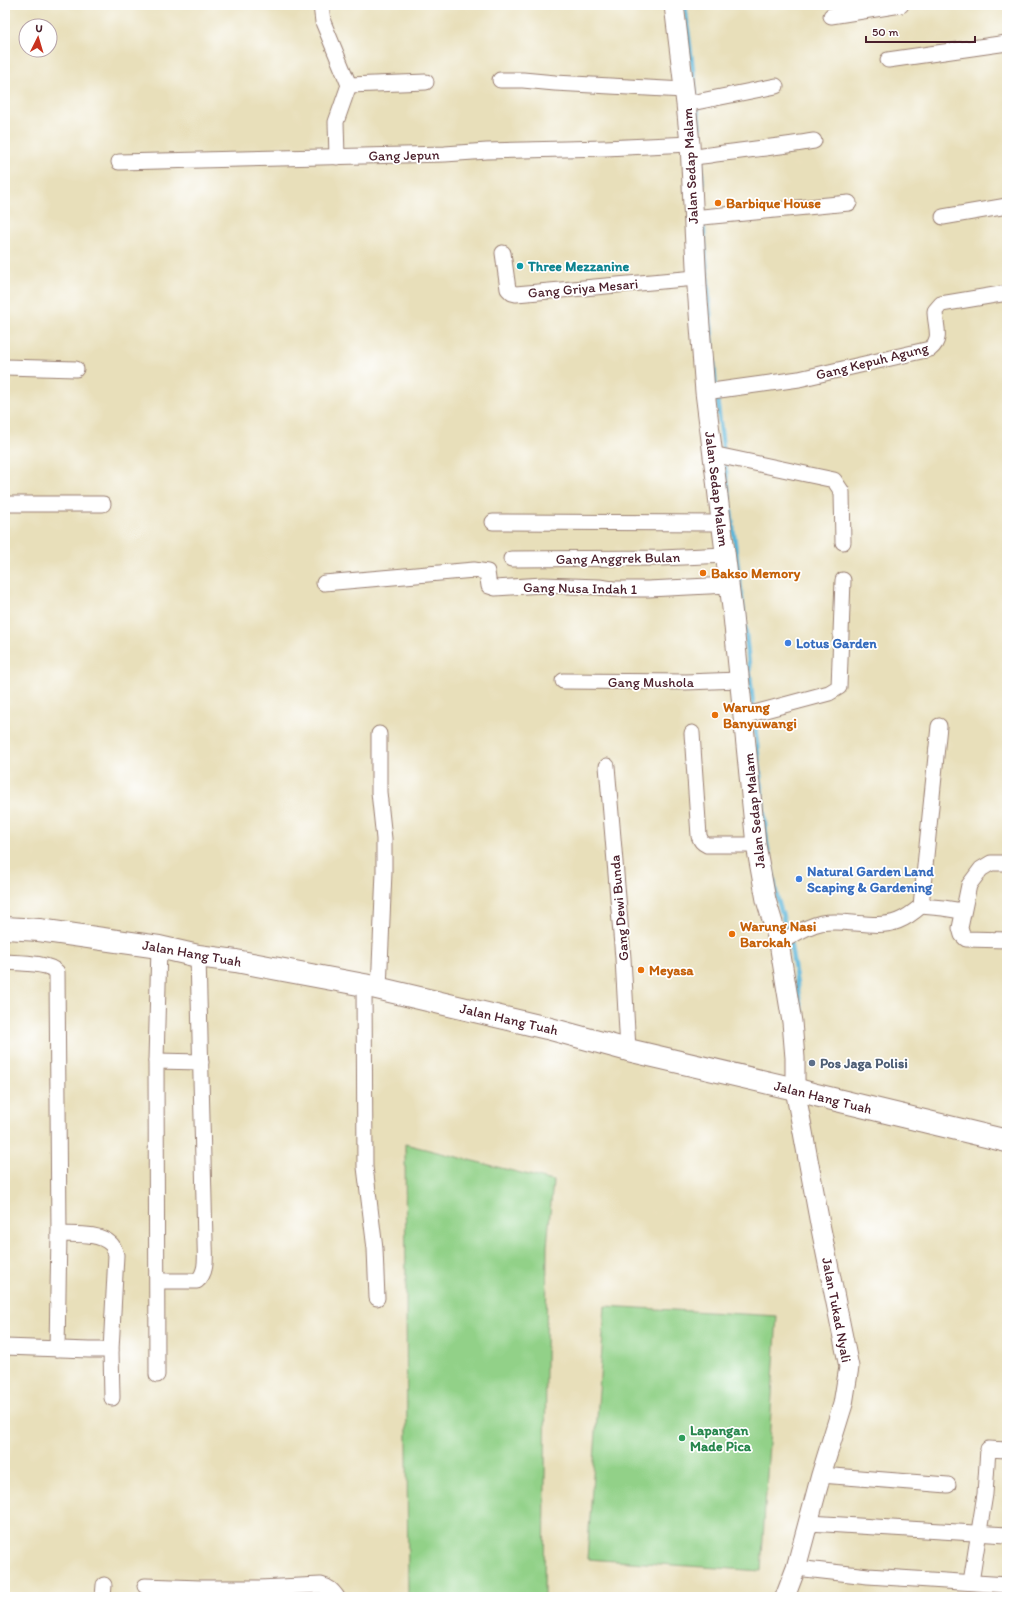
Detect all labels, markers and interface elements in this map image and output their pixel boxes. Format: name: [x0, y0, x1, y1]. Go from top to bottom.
north arrow: [18, 18, 58, 58]
scale bar: [866, 18, 975, 44]
text: U: [35, 22, 43, 35]
text: 50 m: [872, 25, 898, 39]
street label: Jalan Sedap Malam: [679, 107, 702, 224]
street label: Gang Jepun: [368, 146, 440, 165]
place label: Barbique House: [726, 195, 821, 212]
marker: Barbique House: [713, 198, 723, 208]
place label: Three Mezzanine: [527, 258, 629, 275]
marker: Three Mezzanine: [515, 261, 525, 271]
street label: Gang Griya Mesari: [527, 275, 639, 302]
street label: Gang Kepuh Agung: [814, 339, 931, 384]
street label: Jalan Sedap Malam: [701, 430, 732, 548]
street label: Gang Anggrek Bulan: [555, 549, 681, 568]
place label: Bakso Memory: [711, 565, 801, 582]
marker: Bakso Memory: [698, 568, 708, 578]
street label: Gang Nusa Indah 1: [523, 579, 638, 598]
place label: Lotus Garden: [796, 635, 877, 652]
marker: Lotus Garden: [783, 638, 793, 648]
street label: Gang Mushola: [608, 674, 695, 691]
place label: Warung Banyuwangi: [723, 699, 797, 732]
marker: Warung Banyuwangi: [710, 710, 720, 720]
street label: Jalan Sedap Malam: [740, 752, 769, 870]
street label: Gang Dewi Bunda: [606, 854, 633, 962]
place label: Natural Garden Land Scaping & Gardening: [807, 863, 934, 896]
marker: Natural Garden Land Scaping & Gardening: [794, 874, 804, 884]
place label: Warung Nasi Barokah: [740, 918, 816, 951]
marker: Warung Nasi Barokah: [727, 929, 737, 939]
street label: Jalan Hang Tuah: [141, 936, 243, 971]
place label: Meyasa: [649, 962, 694, 979]
marker: Meyasa: [636, 965, 646, 975]
street label: Jalan Hang Tuah: [458, 1000, 560, 1039]
place label: Pos Jaga Polisi: [820, 1055, 908, 1072]
marker: Pos Jaga Polisi: [807, 1058, 817, 1068]
street label: Jalan Hang Tuah: [772, 1077, 874, 1118]
street label: Jalan Tukad Nyali: [818, 1256, 855, 1364]
place label: Lapangan Made Pica: [690, 1422, 752, 1455]
marker: Lapangan Made Pica: [677, 1433, 687, 1443]

